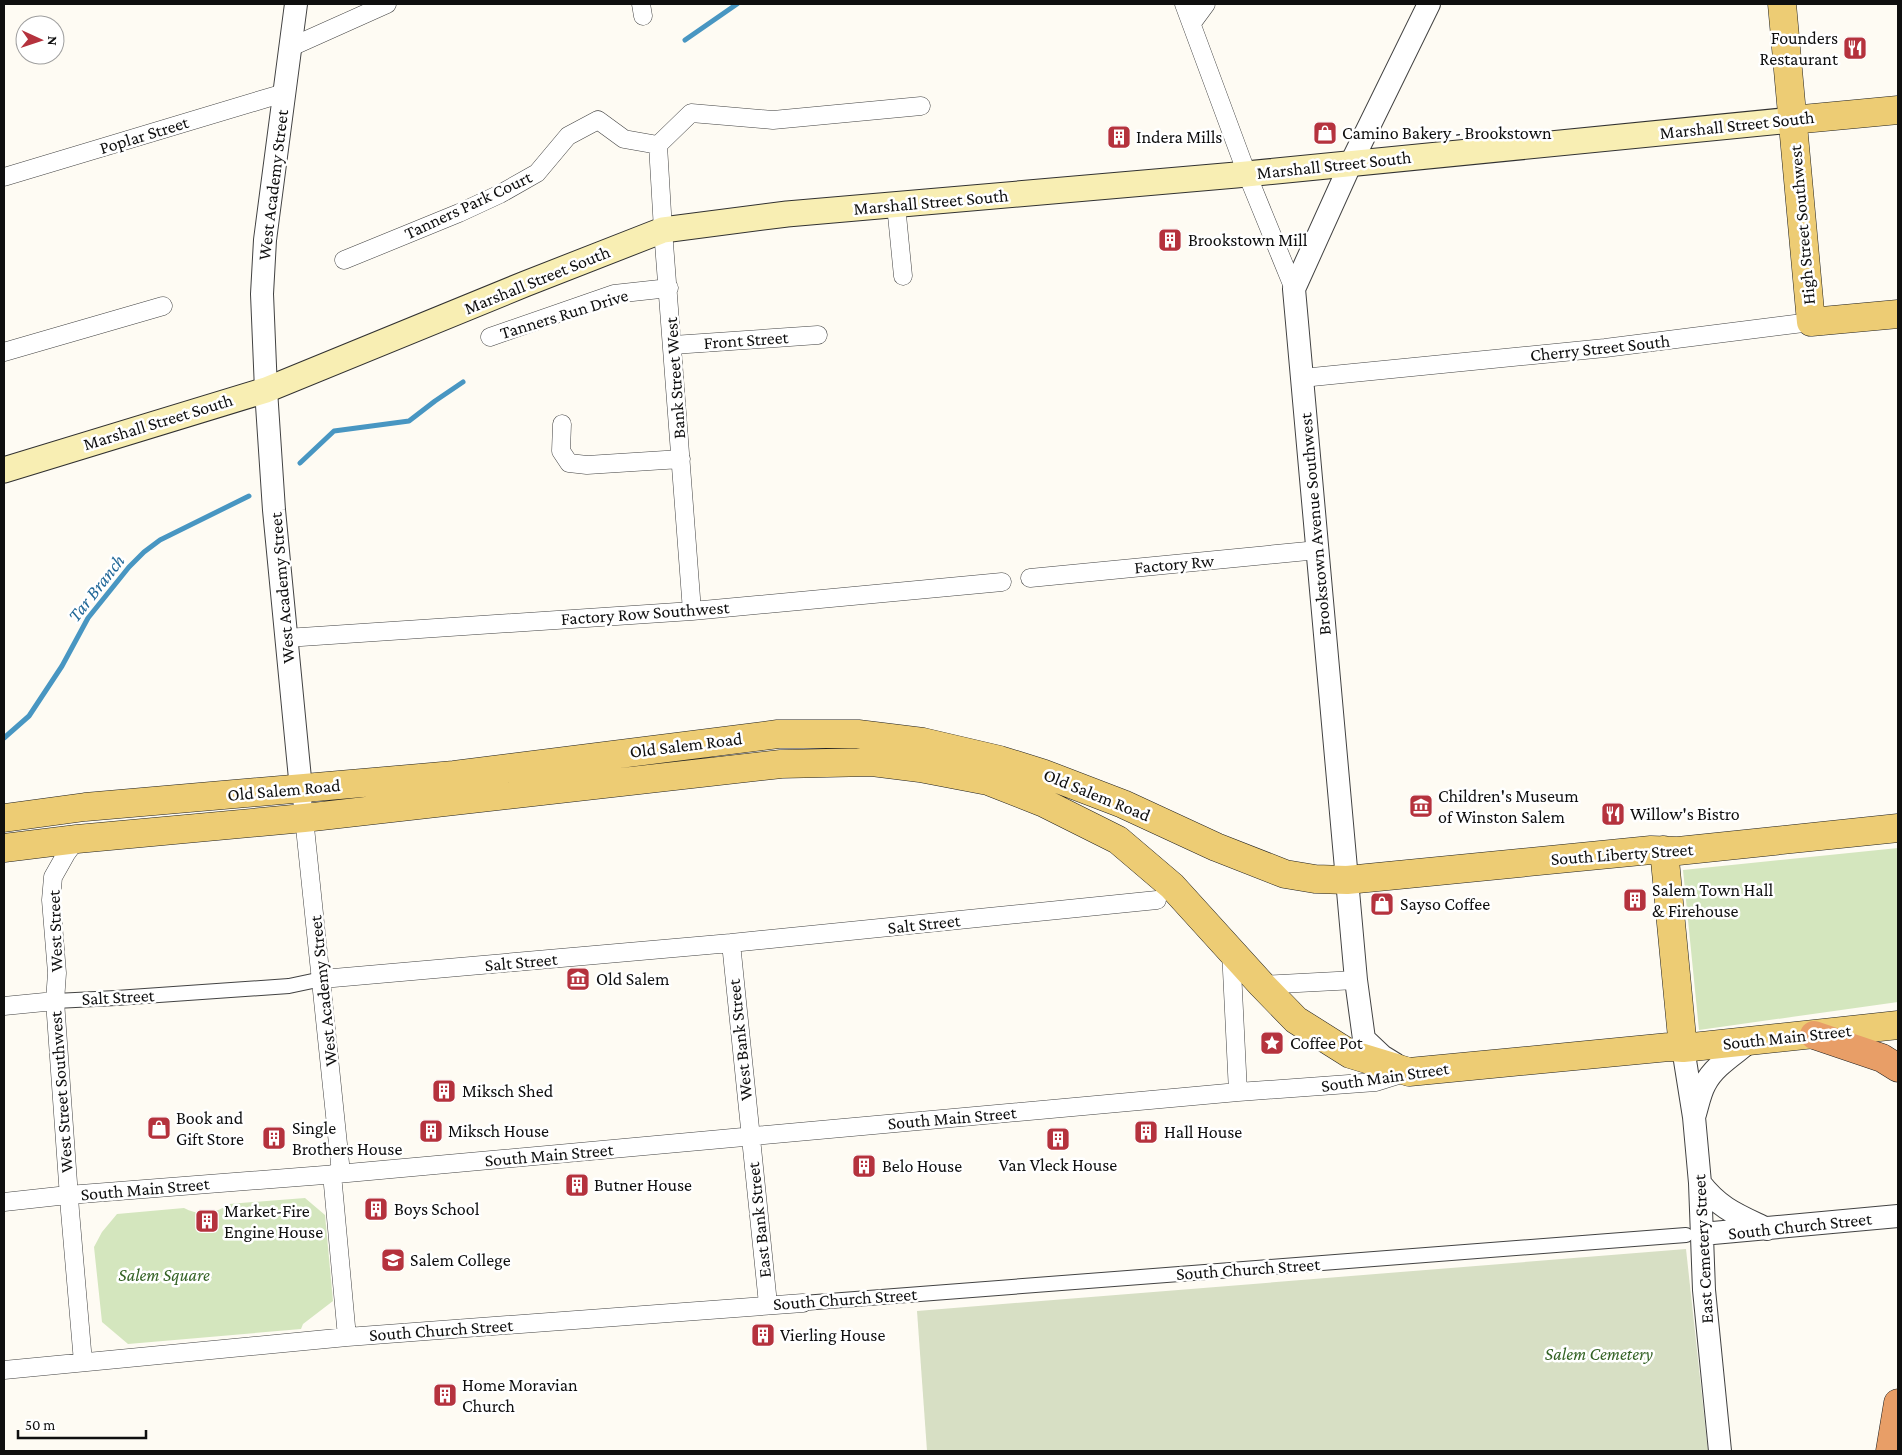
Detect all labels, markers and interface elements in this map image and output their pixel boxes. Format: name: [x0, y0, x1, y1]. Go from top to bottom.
north arrow: [15, 15, 65, 65]
place label: Founders Restaurant: [1760, 28, 1839, 69]
text: N: [45, 35, 61, 46]
restaurant icon: Founders Restaurant: [1842, 35, 1868, 61]
street label: West Academy Street: [254, 107, 292, 262]
street label: Marshall Street South: [1659, 107, 1816, 143]
street label: Poplar Street: [97, 112, 192, 158]
shop icon: Camino Bakery - Brookstown: [1312, 120, 1338, 146]
place label: Camino Bakery - Brookstown: [1342, 123, 1552, 143]
building icon: Indera Mills: [1106, 124, 1132, 150]
place label: Indera Mills: [1136, 127, 1222, 147]
street label: High Street Southwest: [1785, 143, 1819, 306]
street label: Marshall Street South: [1256, 147, 1413, 183]
street label: Tanners Park Court: [401, 166, 536, 243]
street label: Marshall Street South: [853, 185, 1010, 219]
building icon: Brookstown Mill: [1157, 227, 1183, 253]
place label: Brookstown Mill: [1188, 230, 1308, 250]
street label: Marshall Street South: [461, 241, 613, 318]
street label: Tanners Run Drive: [497, 285, 631, 343]
street label: Bank Street West: [661, 315, 689, 440]
street label: Front Street: [703, 327, 790, 353]
street label: Cherry Street South: [1529, 331, 1671, 365]
street label: Marshall Street South: [81, 390, 236, 454]
street label: Brookstown Avenue Southwest: [1295, 411, 1335, 636]
street label: West Academy Street: [265, 511, 299, 664]
water label: Tar Branch: [63, 550, 129, 626]
street label: Factory Rw: [1133, 550, 1215, 577]
street label: Factory Row Southwest: [560, 597, 731, 629]
street label: Old Salem Road: [629, 728, 744, 762]
street label: Old Salem Road: [1041, 764, 1154, 826]
street label: Old Salem Road: [227, 775, 342, 805]
place label: Children's Museum of Winston Salem: [1438, 786, 1579, 827]
museum icon: Children's Museum of Winston Salem: [1408, 793, 1434, 819]
restaurant icon: Willow's Bistro: [1600, 801, 1626, 827]
place label: Willow's Bistro: [1630, 804, 1740, 824]
street label: South Liberty Street: [1550, 839, 1695, 869]
place label: Salem Town Hall & Firehouse: [1652, 880, 1773, 921]
building icon: Salem Town Hall & Firehouse: [1622, 887, 1648, 913]
street label: West Street: [44, 889, 66, 972]
shop icon: Sayso Coffee: [1369, 891, 1395, 917]
place label: Sayso Coffee: [1400, 894, 1490, 914]
street label: Salt Street: [887, 910, 962, 938]
street label: West Academy Street: [305, 913, 341, 1068]
street label: Salt Street: [484, 949, 559, 975]
museum icon: Old Salem: [565, 966, 591, 992]
place label: Old Salem: [596, 969, 670, 989]
street label: West Bank Street: [724, 977, 756, 1102]
street label: Salt Street: [81, 985, 156, 1009]
street label: West Street Southwest: [45, 1009, 77, 1174]
street label: South Main Street: [1722, 1020, 1853, 1054]
place icon: Coffee Pot: [1259, 1030, 1285, 1056]
place label: Coffee Pot: [1290, 1033, 1364, 1053]
street label: South Main Street: [1320, 1058, 1451, 1096]
building icon: Miksch Shed: [431, 1078, 457, 1104]
place label: Miksch Shed: [462, 1081, 554, 1101]
street label: South Main Street: [887, 1102, 1018, 1134]
place label: Book and Gift Store: [176, 1108, 244, 1149]
shop icon: Book and Gift Store: [146, 1115, 172, 1141]
place label: Single Brothers House: [292, 1118, 402, 1159]
building icon: Miksch House: [418, 1118, 444, 1144]
building icon: Hall House: [1133, 1119, 1159, 1145]
place label: Miksch House: [448, 1121, 549, 1141]
place label: Hall House: [1164, 1122, 1242, 1142]
building icon: Single Brothers House: [261, 1125, 287, 1151]
building icon: Van Vleck House: [1045, 1126, 1071, 1152]
street label: South Main Street: [484, 1139, 615, 1171]
building icon: Belo House: [851, 1153, 877, 1179]
place label: Van Vleck House: [999, 1155, 1117, 1175]
place label: Belo House: [882, 1156, 962, 1176]
street label: East Bank Street: [743, 1160, 775, 1279]
building icon: Butner House: [564, 1172, 590, 1198]
street label: South Main Street: [80, 1173, 211, 1205]
street label: East Cemetery Street: [1689, 1173, 1717, 1324]
place label: Butner House: [594, 1175, 692, 1195]
building icon: Boys School: [363, 1196, 389, 1222]
place label: Boys School: [394, 1199, 480, 1219]
place label: Market-Fire Engine House: [224, 1201, 323, 1242]
building icon: Market-Fire Engine House: [194, 1208, 220, 1234]
street label: South Church Street: [1727, 1208, 1874, 1243]
school or university icon: Salem College: [380, 1247, 406, 1273]
place label: Salem College: [410, 1250, 511, 1270]
street label: South Church Street: [1175, 1254, 1322, 1284]
park label: Salem Square: [118, 1265, 210, 1285]
street label: South Church Street: [772, 1284, 919, 1314]
street label: South Church Street: [368, 1315, 515, 1345]
building icon: Vierling House: [750, 1322, 776, 1348]
place label: Vierling House: [780, 1325, 885, 1345]
park label: Salem Cemetery: [1545, 1344, 1654, 1364]
place label: Home Moravian Church: [462, 1375, 578, 1416]
building icon: Home Moravian Church: [432, 1382, 458, 1408]
scale bar: [18, 1408, 145, 1440]
text: 50 m: [25, 1417, 55, 1433]

